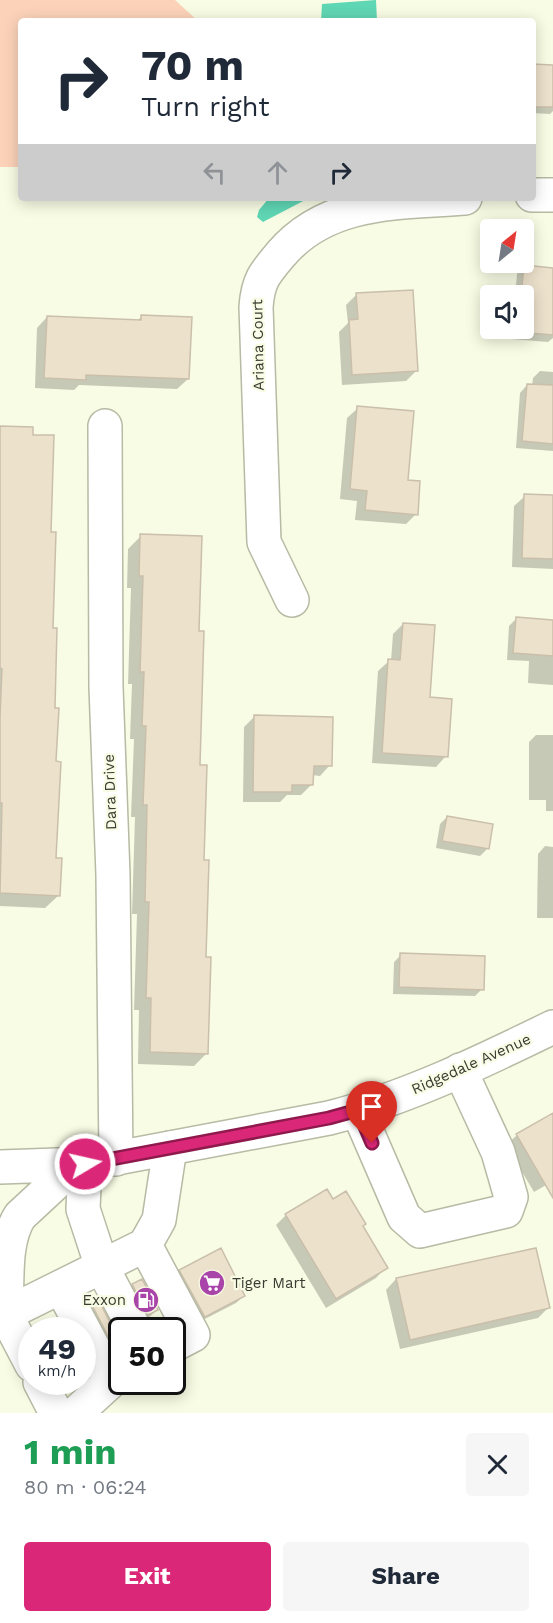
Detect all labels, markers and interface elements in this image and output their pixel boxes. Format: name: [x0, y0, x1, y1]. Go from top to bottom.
text: 70 m: [141, 41, 244, 90]
icon: right: [42, 42, 120, 120]
text: Turn right: [141, 91, 270, 123]
icon: left: [198, 156, 231, 189]
icon: ahead: [261, 156, 294, 189]
icon: right: [324, 156, 357, 189]
north arrow: [480, 219, 534, 273]
map controls: [480, 219, 534, 339]
button: sound: [480, 285, 534, 339]
street label: Ariana Court: [248, 298, 268, 391]
street label: Dara Drive: [100, 754, 120, 830]
street label: Ridgedale Avenue: [409, 1030, 533, 1098]
pin: [346, 1081, 397, 1143]
icon: arrive: [355, 1090, 388, 1123]
position arrow: [53, 1132, 117, 1196]
supermarket icon: Tiger Mart: [197, 1268, 227, 1298]
place label: Tiger Mart: [232, 1274, 306, 1292]
fuel station icon: Exxon: [131, 1285, 161, 1315]
place label: Exxon: [82, 1291, 126, 1309]
speed limit sign: 50: [108, 1317, 186, 1395]
text: 49: [38, 1331, 76, 1366]
text: km/h: [38, 1362, 76, 1380]
text: 1 min: [24, 1431, 116, 1473]
button: close: [466, 1433, 529, 1496]
text: 80 m · 06:24: [24, 1475, 147, 1499]
button: Exit: [24, 1542, 271, 1611]
button: Share: [283, 1542, 529, 1611]

